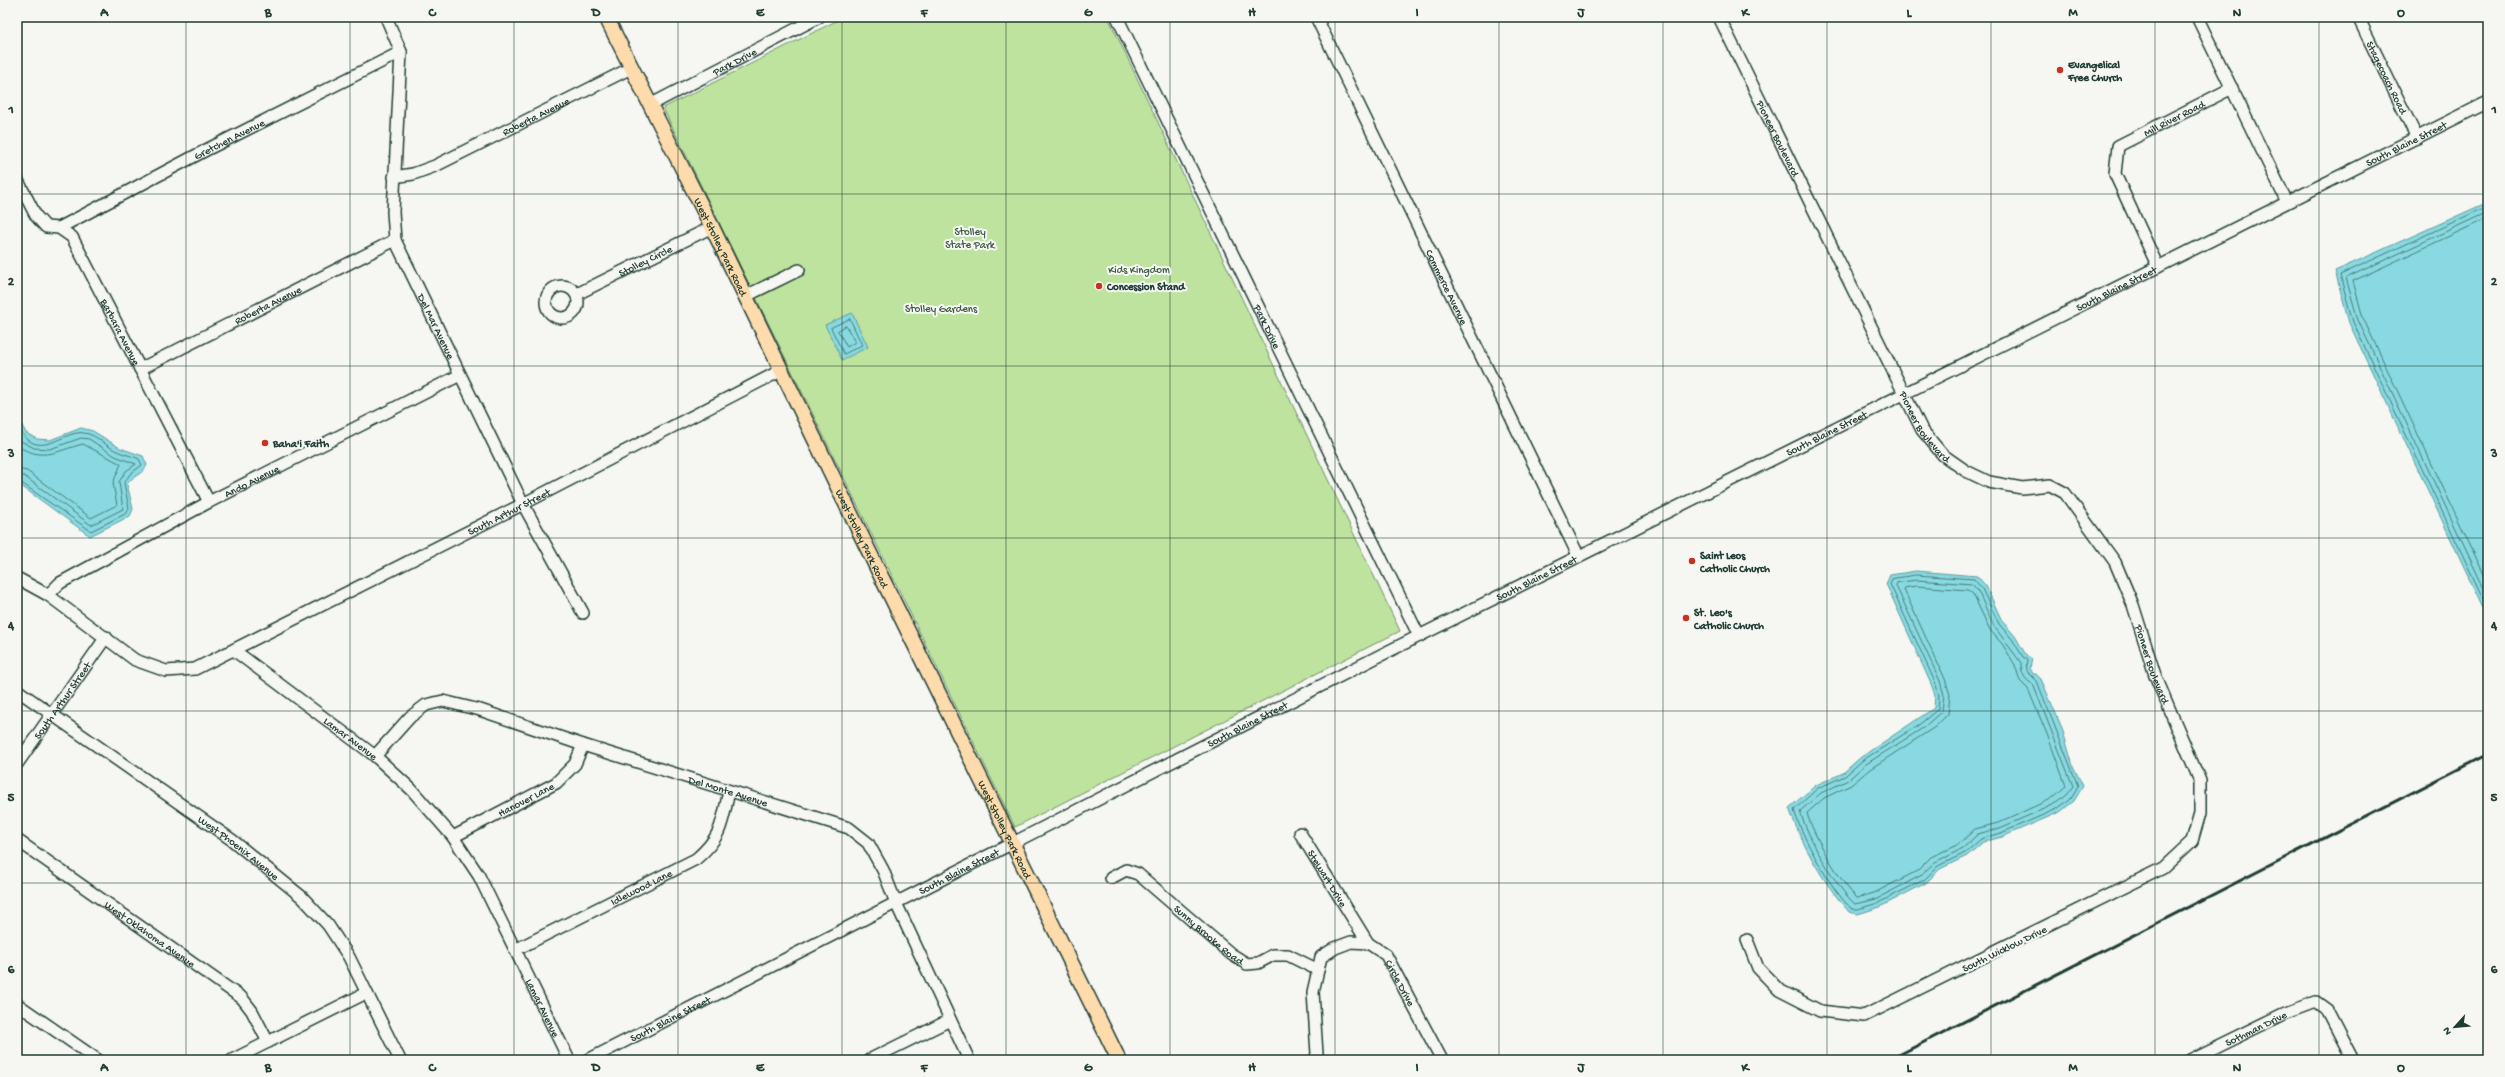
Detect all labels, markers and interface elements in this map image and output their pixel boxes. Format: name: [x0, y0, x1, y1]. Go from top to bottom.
text: A: [99, 6, 109, 21]
text: B: [264, 6, 273, 21]
text: C: [427, 6, 437, 21]
text: D: [591, 6, 601, 21]
text: E: [756, 6, 765, 21]
text: F: [920, 6, 929, 21]
text: G: [1084, 6, 1093, 21]
text: H: [1248, 6, 1256, 21]
text: I: [1415, 6, 1419, 21]
text: J: [1577, 6, 1586, 21]
text: K: [1740, 6, 1750, 21]
text: L: [1907, 6, 1913, 21]
text: M: [2068, 6, 2078, 21]
text: N: [2233, 6, 2242, 21]
text: O: [2397, 6, 2405, 21]
street label: Stagecoach Road: [2363, 40, 2409, 118]
street label: Park Drive: [710, 46, 759, 80]
place label: Evangelical Free Church: [2067, 60, 2122, 85]
marker: Evangelical Free Church: [2055, 65, 2065, 75]
street label: Roberta Avenue: [501, 96, 572, 139]
street label: Pioneer Boulevard: [1753, 98, 1801, 180]
street label: Mill River Road: [2142, 98, 2208, 140]
text: 1: [7, 103, 14, 118]
text: 1: [2490, 103, 2497, 118]
street label: Gretchen Avenue: [193, 117, 267, 163]
street label: South Blaine Street: [2364, 119, 2450, 170]
street label: West Stolley Park Road: [690, 197, 749, 300]
park label: Stolley State Park: [945, 227, 996, 252]
street label: Stolley Circle: [617, 244, 675, 280]
street label: Commerce Avenue: [1422, 248, 1469, 327]
street label: South Blaine Street: [2075, 264, 2160, 315]
park label: Kids Kingdom: [1108, 265, 1170, 277]
text: 2: [8, 275, 15, 290]
text: 2: [2491, 275, 2498, 290]
marker: Concession Stand: [1094, 281, 1104, 291]
place label: Concession Stand: [1106, 281, 1186, 294]
street label: Roberta Avenue: [233, 284, 304, 328]
street label: Del Mar Avenue: [414, 291, 456, 362]
street label: Barbara Avenue: [97, 296, 142, 368]
street label: Park Drive: [1250, 302, 1282, 351]
park label: Stolley Gardens: [905, 304, 978, 316]
street label: Pioneer Boulevard: [1895, 389, 1953, 467]
street label: South Blaine Street: [1785, 409, 1871, 460]
marker: Baha'i Faith: [260, 438, 270, 448]
place label: Baha'i Faith: [272, 438, 329, 451]
text: 3: [7, 447, 15, 462]
text: 3: [2490, 447, 2498, 462]
street label: Ando Avenue: [223, 463, 282, 501]
street label: South Arthur Street: [466, 486, 554, 539]
street label: West Stolley Park Road: [832, 488, 890, 592]
place label: Saint Leos Catholic Church: [1699, 550, 1770, 576]
street label: South Blaine Street: [1495, 553, 1581, 604]
marker: Saint Leos Catholic Church: [1687, 556, 1697, 566]
place label: St. Leo's Catholic Church: [1693, 607, 1764, 633]
marker: St. Leo's Catholic Church: [1681, 613, 1691, 623]
text: 4: [7, 619, 15, 634]
text: 4: [2490, 619, 2498, 634]
street label: Pioneer Boulevard: [2131, 622, 2171, 708]
street label: South Arthur Street: [32, 659, 95, 742]
street label: South Blaine Street: [1206, 699, 1291, 751]
street label: Lamar Avenue: [321, 716, 379, 764]
street label: Del Monte Avenue: [686, 774, 769, 810]
street label: West Stolley Park Road: [974, 779, 1033, 882]
street label: Hanover Lane: [497, 781, 557, 820]
text: 5: [8, 791, 15, 806]
text: 5: [2491, 791, 2498, 806]
street label: West Phoenix Avenue: [195, 814, 281, 884]
street label: South Blaine Street: [917, 846, 1003, 898]
street label: Stewart Drive: [1304, 848, 1349, 910]
street label: Idlewood Lane: [609, 868, 675, 909]
street label: West Oklahoma Avenue: [102, 899, 197, 971]
street label: Sunny Brooke Road: [1171, 903, 1246, 969]
street label: South Wicklow Drive: [1961, 924, 2049, 975]
street label: Circle Drive: [1382, 958, 1416, 1009]
text: 6: [8, 963, 15, 978]
text: 6: [2491, 963, 2498, 978]
street label: Lamar Avenue: [522, 977, 561, 1040]
street label: South Blaine Street: [629, 994, 714, 1045]
north arrow: [2435, 1007, 2475, 1047]
street label: Sothman Drive: [2224, 1009, 2289, 1050]
text: N: [2441, 1025, 2455, 1037]
text: A: [99, 1061, 109, 1076]
text: B: [264, 1061, 273, 1076]
text: C: [427, 1061, 437, 1076]
text: D: [591, 1061, 601, 1076]
text: E: [756, 1061, 765, 1076]
text: F: [920, 1061, 929, 1076]
text: G: [1084, 1061, 1093, 1076]
text: H: [1248, 1061, 1256, 1076]
text: I: [1415, 1061, 1419, 1076]
text: J: [1577, 1061, 1586, 1076]
text: K: [1740, 1061, 1750, 1076]
text: L: [1907, 1061, 1913, 1076]
text: M: [2068, 1061, 2078, 1076]
text: N: [2233, 1061, 2242, 1076]
text: O: [2397, 1061, 2405, 1076]

